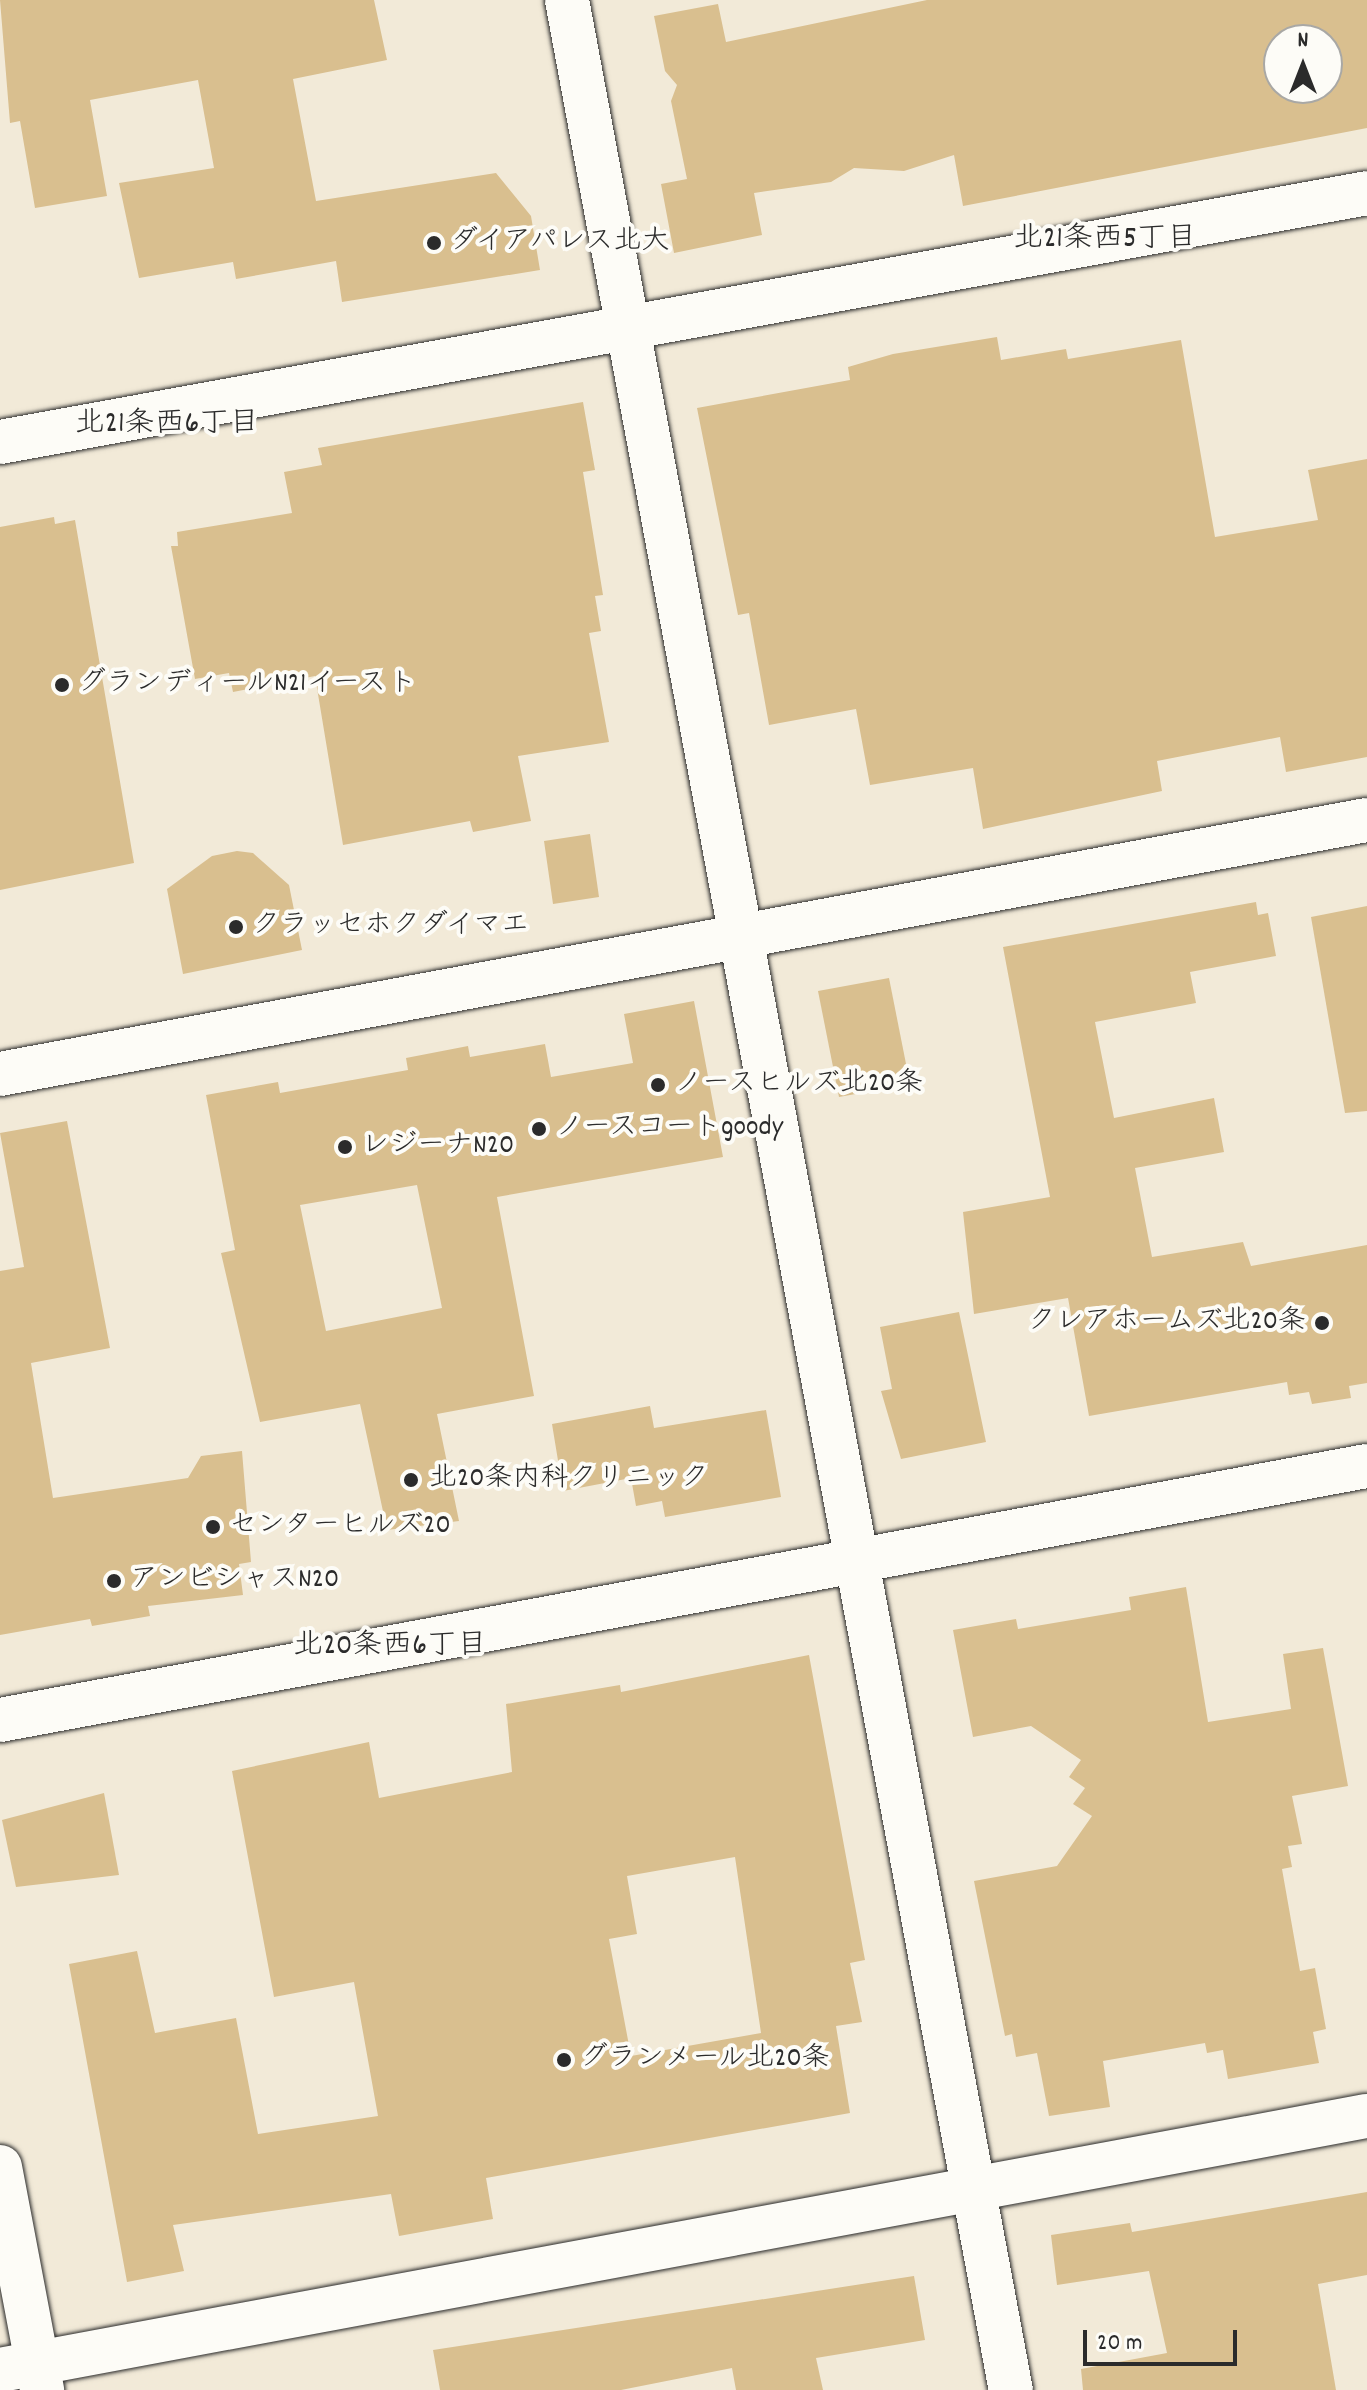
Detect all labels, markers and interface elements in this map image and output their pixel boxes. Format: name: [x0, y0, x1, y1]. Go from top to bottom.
north arrow: [1263, 24, 1343, 104]
text: N: [1298, 26, 1308, 57]
district label: 北21条西5丁目: [1013, 223, 1197, 259]
place label: ダイアパレス北大: [450, 226, 674, 260]
marker: ダイアパレス北大: [425, 234, 443, 252]
district label: 北21条西6丁目: [75, 408, 259, 444]
place label: グランディールN21イースト: [78, 668, 416, 702]
marker: グランディールN21イースト: [53, 676, 71, 694]
place label: クラッセホクダイマエ: [252, 910, 532, 944]
marker: クラッセホクダイマエ: [227, 918, 245, 936]
place label: ノースヒルズ北20条: [674, 1068, 925, 1102]
marker: ノースヒルズ北20条: [649, 1076, 667, 1094]
place label: ノースコートgoody: [555, 1112, 785, 1146]
marker: ノースコートgoody: [530, 1120, 548, 1138]
place label: レジーナN20: [361, 1130, 514, 1164]
marker: レジーナN20: [336, 1138, 354, 1156]
place label: クレアホームズ北20条: [1027, 1306, 1306, 1340]
marker: クレアホームズ北20条: [1313, 1314, 1331, 1332]
place label: 北20条内科クリニック: [429, 1463, 708, 1497]
marker: 北20条内科クリニック: [400, 1469, 422, 1491]
place label: センターヒルズ20: [229, 1510, 452, 1544]
marker: センターヒルズ20: [204, 1518, 222, 1536]
place label: アンビシャスN20: [130, 1564, 339, 1598]
marker: アンビシャスN20: [105, 1572, 123, 1590]
district label: 北20条西6丁目: [293, 1630, 487, 1666]
place label: グランメール北20条: [580, 2043, 831, 2077]
marker: グランメール北20条: [555, 2051, 573, 2069]
scale bar: [1087, 2314, 1241, 2364]
text: 20 m: [1097, 2327, 1143, 2361]

